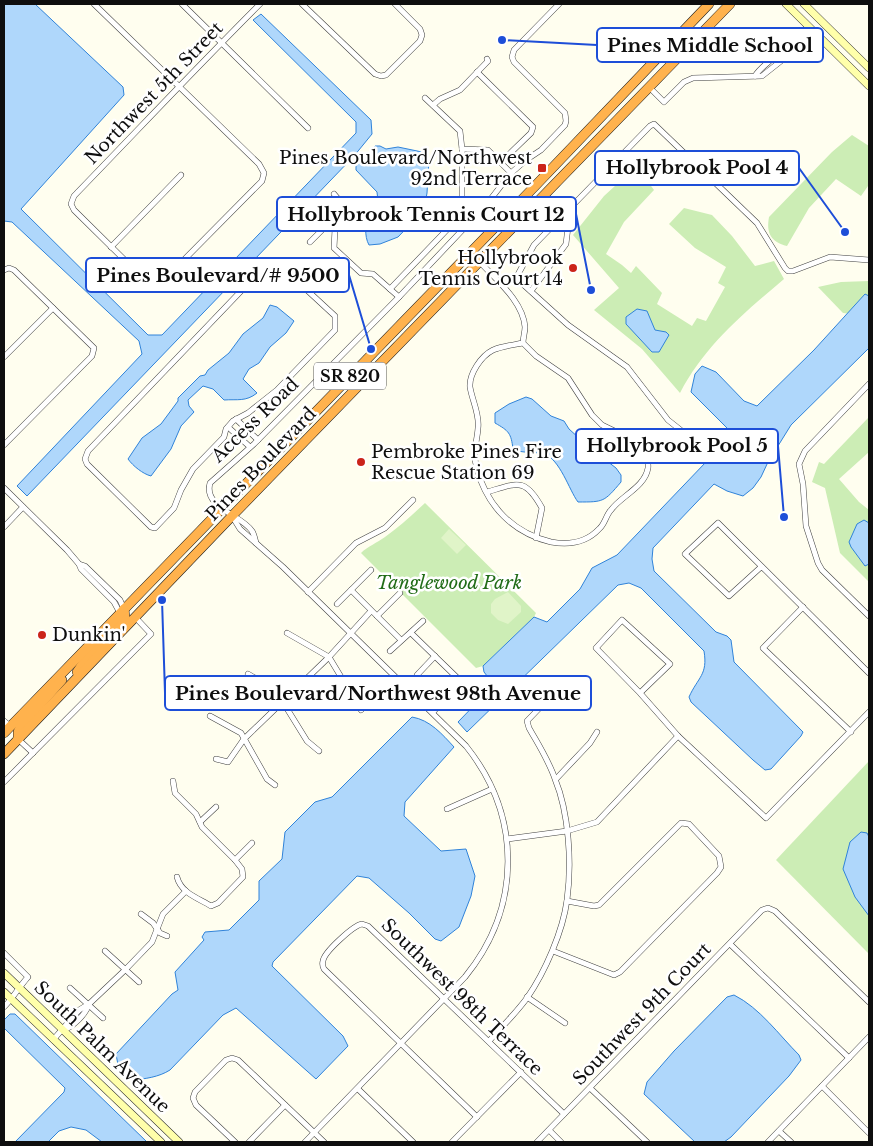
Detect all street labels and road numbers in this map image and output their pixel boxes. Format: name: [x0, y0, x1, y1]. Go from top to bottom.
street label: Northwest 5th Street: [80, 17, 228, 169]
road number: SR 820: [314, 362, 386, 390]
street label: Access Road: [206, 373, 303, 468]
street label: Pines Boulevard: [201, 403, 321, 525]
street label: Southwest 98th Terrace: [377, 914, 547, 1080]
street label: Southwest 9th Court: [568, 938, 716, 1090]
street label: South Palm Avenue: [30, 977, 174, 1117]

